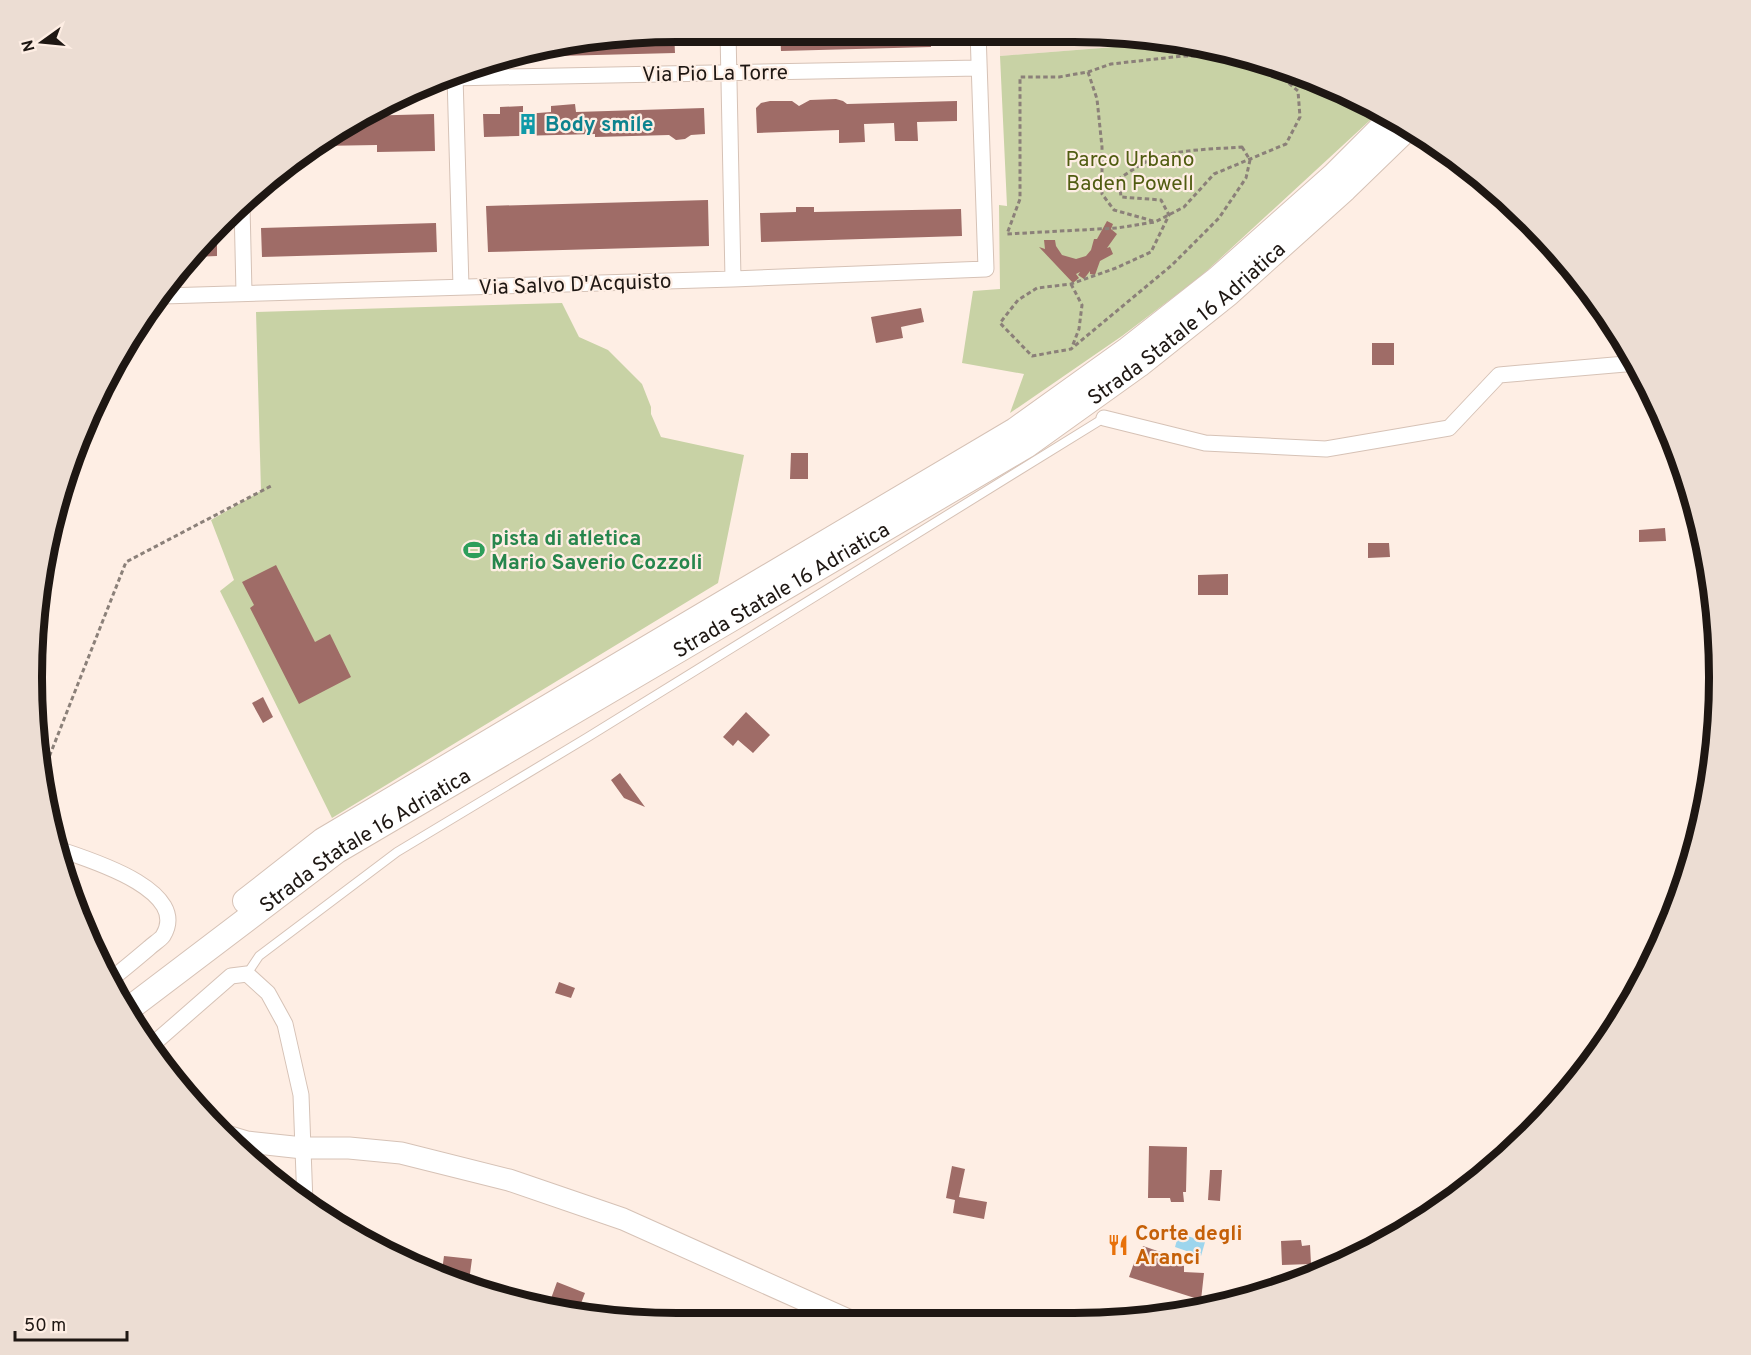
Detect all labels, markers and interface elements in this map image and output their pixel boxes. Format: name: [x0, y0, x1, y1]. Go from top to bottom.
north arrow: [12, 12, 72, 72]
text: N: [18, 37, 41, 54]
street label: Via Pio La Torre: [642, 60, 788, 89]
building icon: Body smile: [516, 112, 540, 136]
place label: Body smile: [545, 112, 653, 139]
park label: Parco Urbano Baden Powell: [1066, 147, 1194, 198]
street label: Strada Statale 16 Adriatica: [1083, 237, 1292, 412]
street label: Via Salvo D'Acquisto: [478, 269, 672, 302]
street label: Strada Statale 16 Adriatica: [669, 517, 895, 665]
place label: pista di atletica Mario Saverio Cozzoli: [491, 526, 703, 577]
sports icon: pista di atletica Mario Saverio Cozzoli: [462, 538, 486, 562]
street label: Strada Statale 16 Adriatica: [255, 763, 476, 920]
place label: Corte degli Aranci: [1135, 1221, 1242, 1272]
restaurant icon: Corte degli Aranci: [1106, 1233, 1130, 1257]
scale bar: [15, 1304, 128, 1342]
text: 50 m: [24, 1315, 66, 1338]

